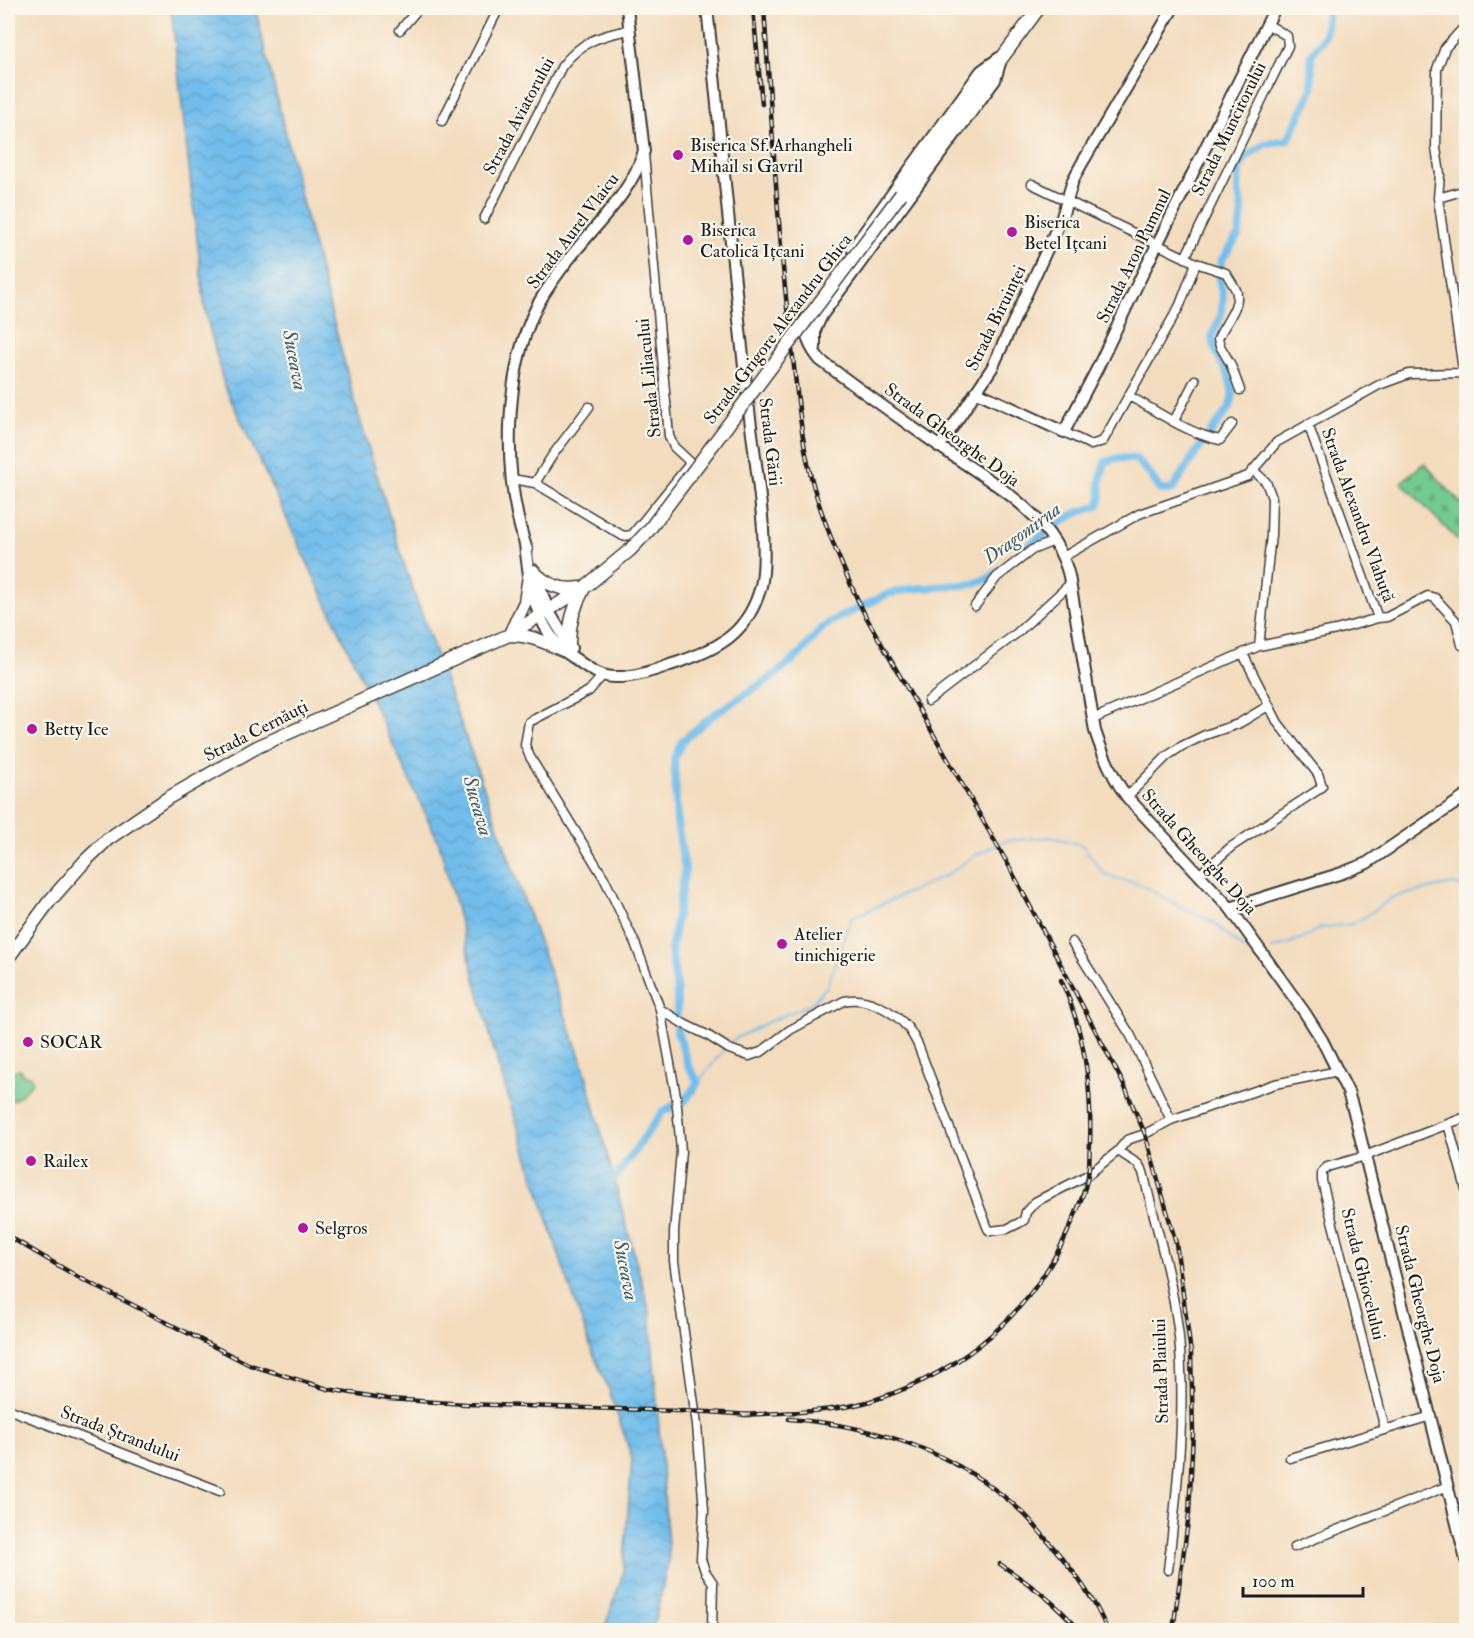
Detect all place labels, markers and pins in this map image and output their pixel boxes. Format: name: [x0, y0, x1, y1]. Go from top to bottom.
place label: Biserica Sf. Arhangheli Mihail si Gavril: [690, 134, 853, 178]
marker: Biserica Sf. Arhangheli Mihail si Gavril: [671, 148, 685, 162]
place label: Biserica Betel Iţcani: [1024, 211, 1107, 255]
place label: Biserica Catolică Ițcani: [700, 219, 805, 263]
marker: Biserica Betel Iţcani: [1005, 225, 1019, 239]
marker: Biserica Catolică Ițcani: [681, 233, 695, 247]
place label: Betty Ice: [44, 718, 109, 741]
marker: Betty Ice: [25, 722, 39, 736]
place label: Atelier tinichigerie: [793, 923, 876, 967]
marker: Atelier tinichigerie: [775, 937, 789, 951]
place label: SOCAR: [40, 1031, 103, 1054]
marker: SOCAR: [21, 1035, 35, 1049]
place label: Railex: [43, 1150, 88, 1173]
marker: Railex: [24, 1154, 38, 1168]
place label: Selgros: [315, 1217, 368, 1240]
marker: Selgros: [296, 1221, 310, 1235]

